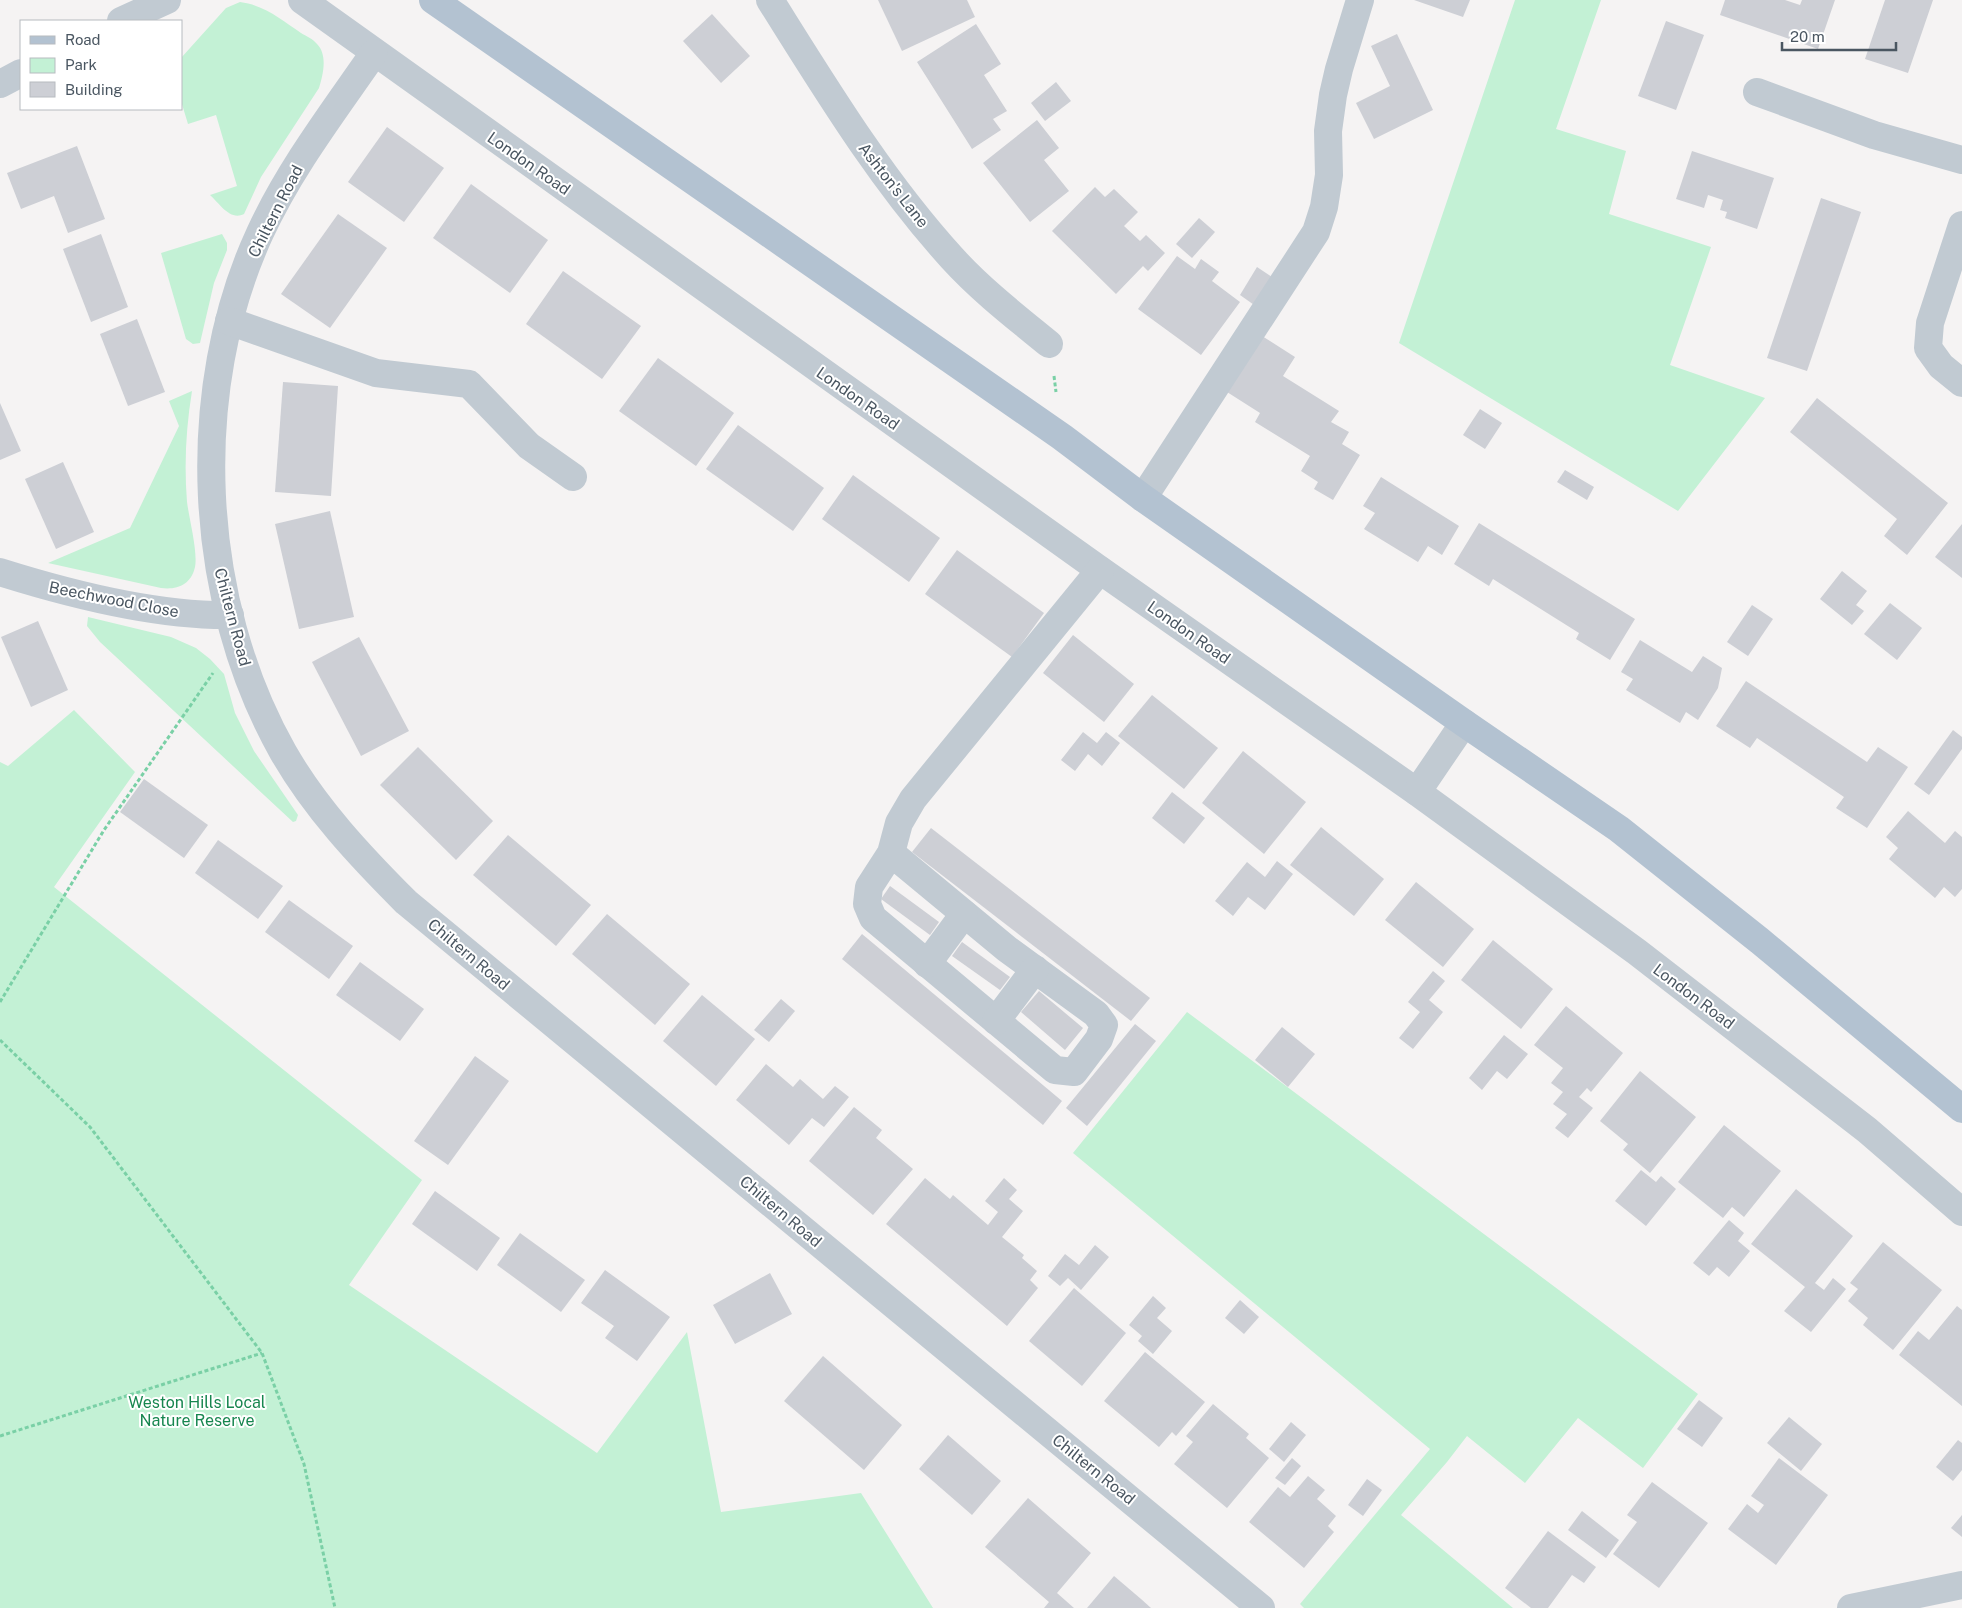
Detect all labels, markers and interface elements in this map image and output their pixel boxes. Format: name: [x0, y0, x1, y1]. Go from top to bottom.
legend: [20, 20, 182, 110]
scale bar: [1782, 20, 1896, 52]
text: 20 m: [1790, 28, 1825, 45]
text: Road: [65, 31, 101, 48]
text: Park: [65, 56, 97, 73]
text: Building: [65, 81, 123, 98]
street label: London Road: [484, 128, 574, 199]
street label: Ashton's Lane: [855, 139, 933, 231]
street label: Chiltern Road: [244, 162, 307, 260]
street label: London Road: [813, 363, 903, 434]
street label: Chiltern Road: [210, 566, 255, 668]
street label: Beechwood Close: [47, 578, 180, 621]
street label: London Road: [1144, 597, 1234, 668]
street label: Chiltern Road: [424, 915, 513, 994]
street label: London Road: [1649, 960, 1738, 1033]
street label: Chiltern Road: [736, 1172, 825, 1251]
park label: Weston Hills Local Nature Reserve: [128, 1393, 266, 1430]
street label: Chiltern Road: [1049, 1430, 1139, 1509]

